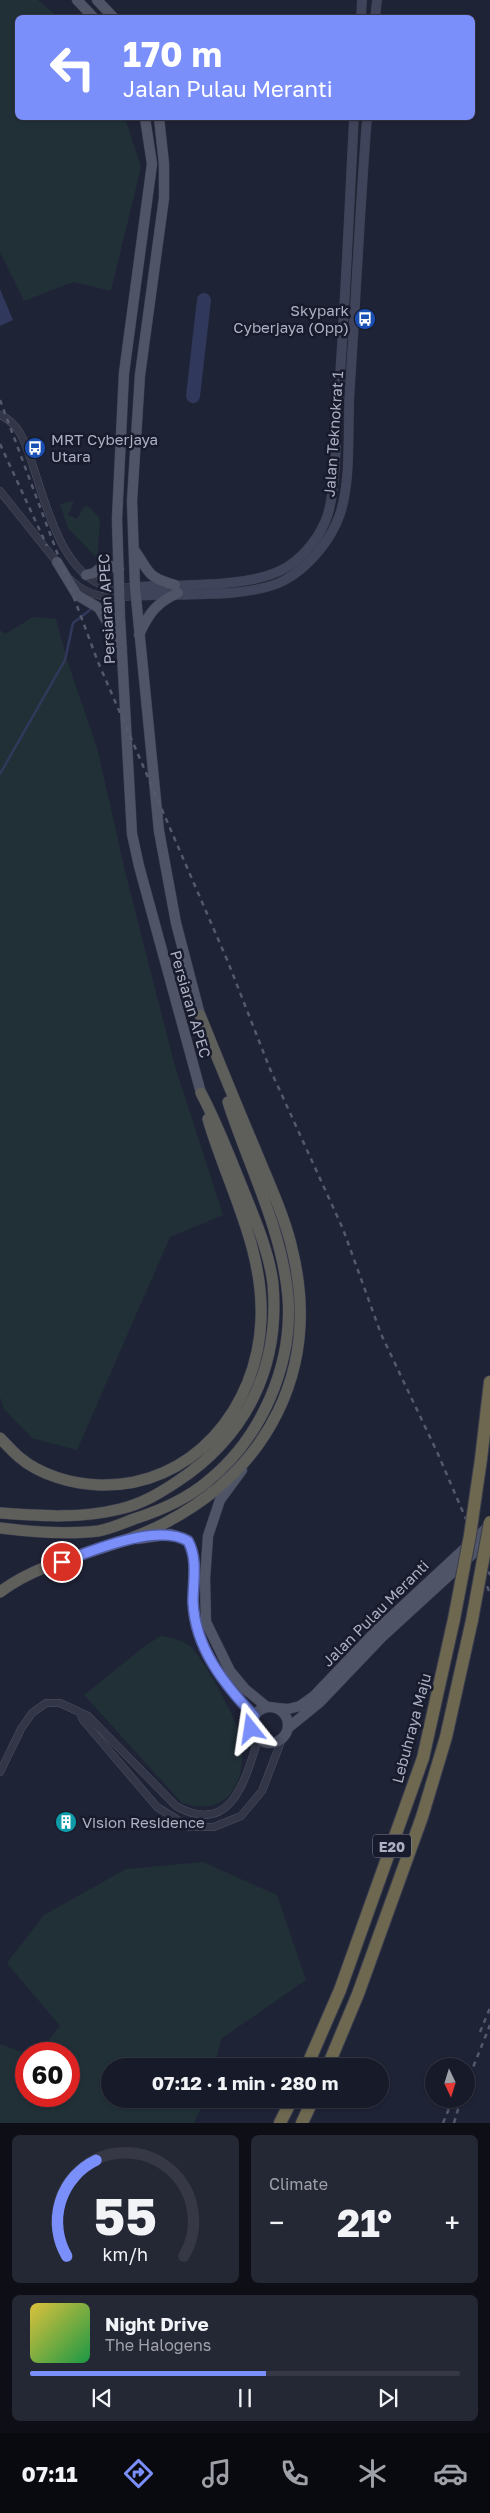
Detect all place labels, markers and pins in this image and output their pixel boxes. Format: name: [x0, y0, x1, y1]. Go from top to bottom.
place label: Skypark Cyberjaya (Opp): [233, 301, 350, 336]
bus stop icon: Skypark Cyberjaya (Opp): [353, 307, 377, 331]
place label: MRT Cyberjaya Utara: [51, 430, 158, 465]
bus stop icon: MRT Cyberjaya Utara: [23, 436, 47, 460]
pin: [41, 1541, 83, 1583]
building icon: Vision Residence: [54, 1810, 78, 1834]
place label: Vision Residence: [82, 1813, 205, 1831]

